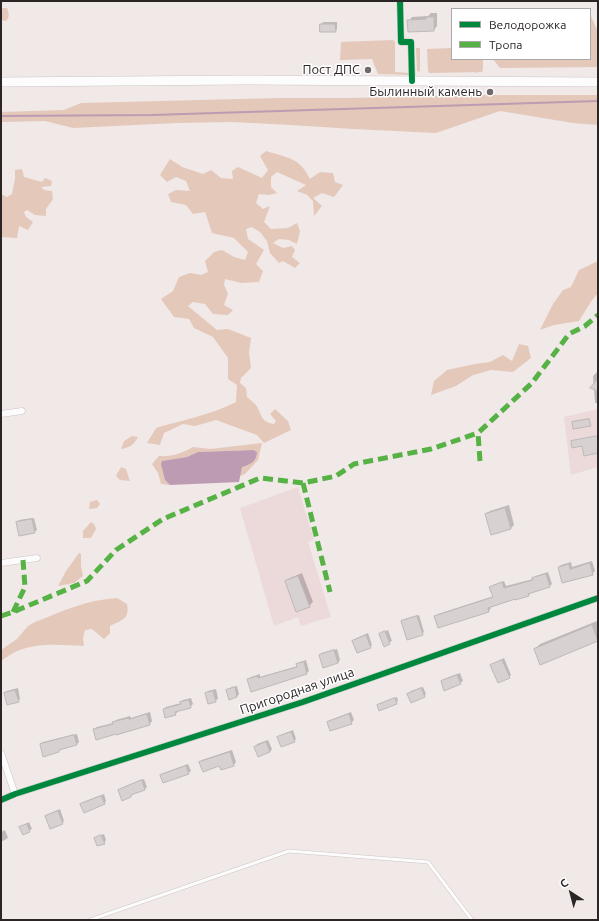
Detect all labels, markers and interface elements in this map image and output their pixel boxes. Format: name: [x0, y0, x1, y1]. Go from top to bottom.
legend: [451, 8, 591, 60]
text: Велодорожка: [489, 18, 566, 31]
text: Тропа: [489, 38, 522, 51]
place label: Пост ДПС: [302, 62, 360, 78]
marker: Пост ДПС: [363, 65, 373, 75]
place label: Былинный камень: [369, 84, 482, 100]
marker: Былинный камень: [485, 87, 495, 97]
street label: Пригородная улица: [238, 664, 356, 718]
north arrow: [551, 873, 591, 913]
text: С: [558, 876, 570, 890]

